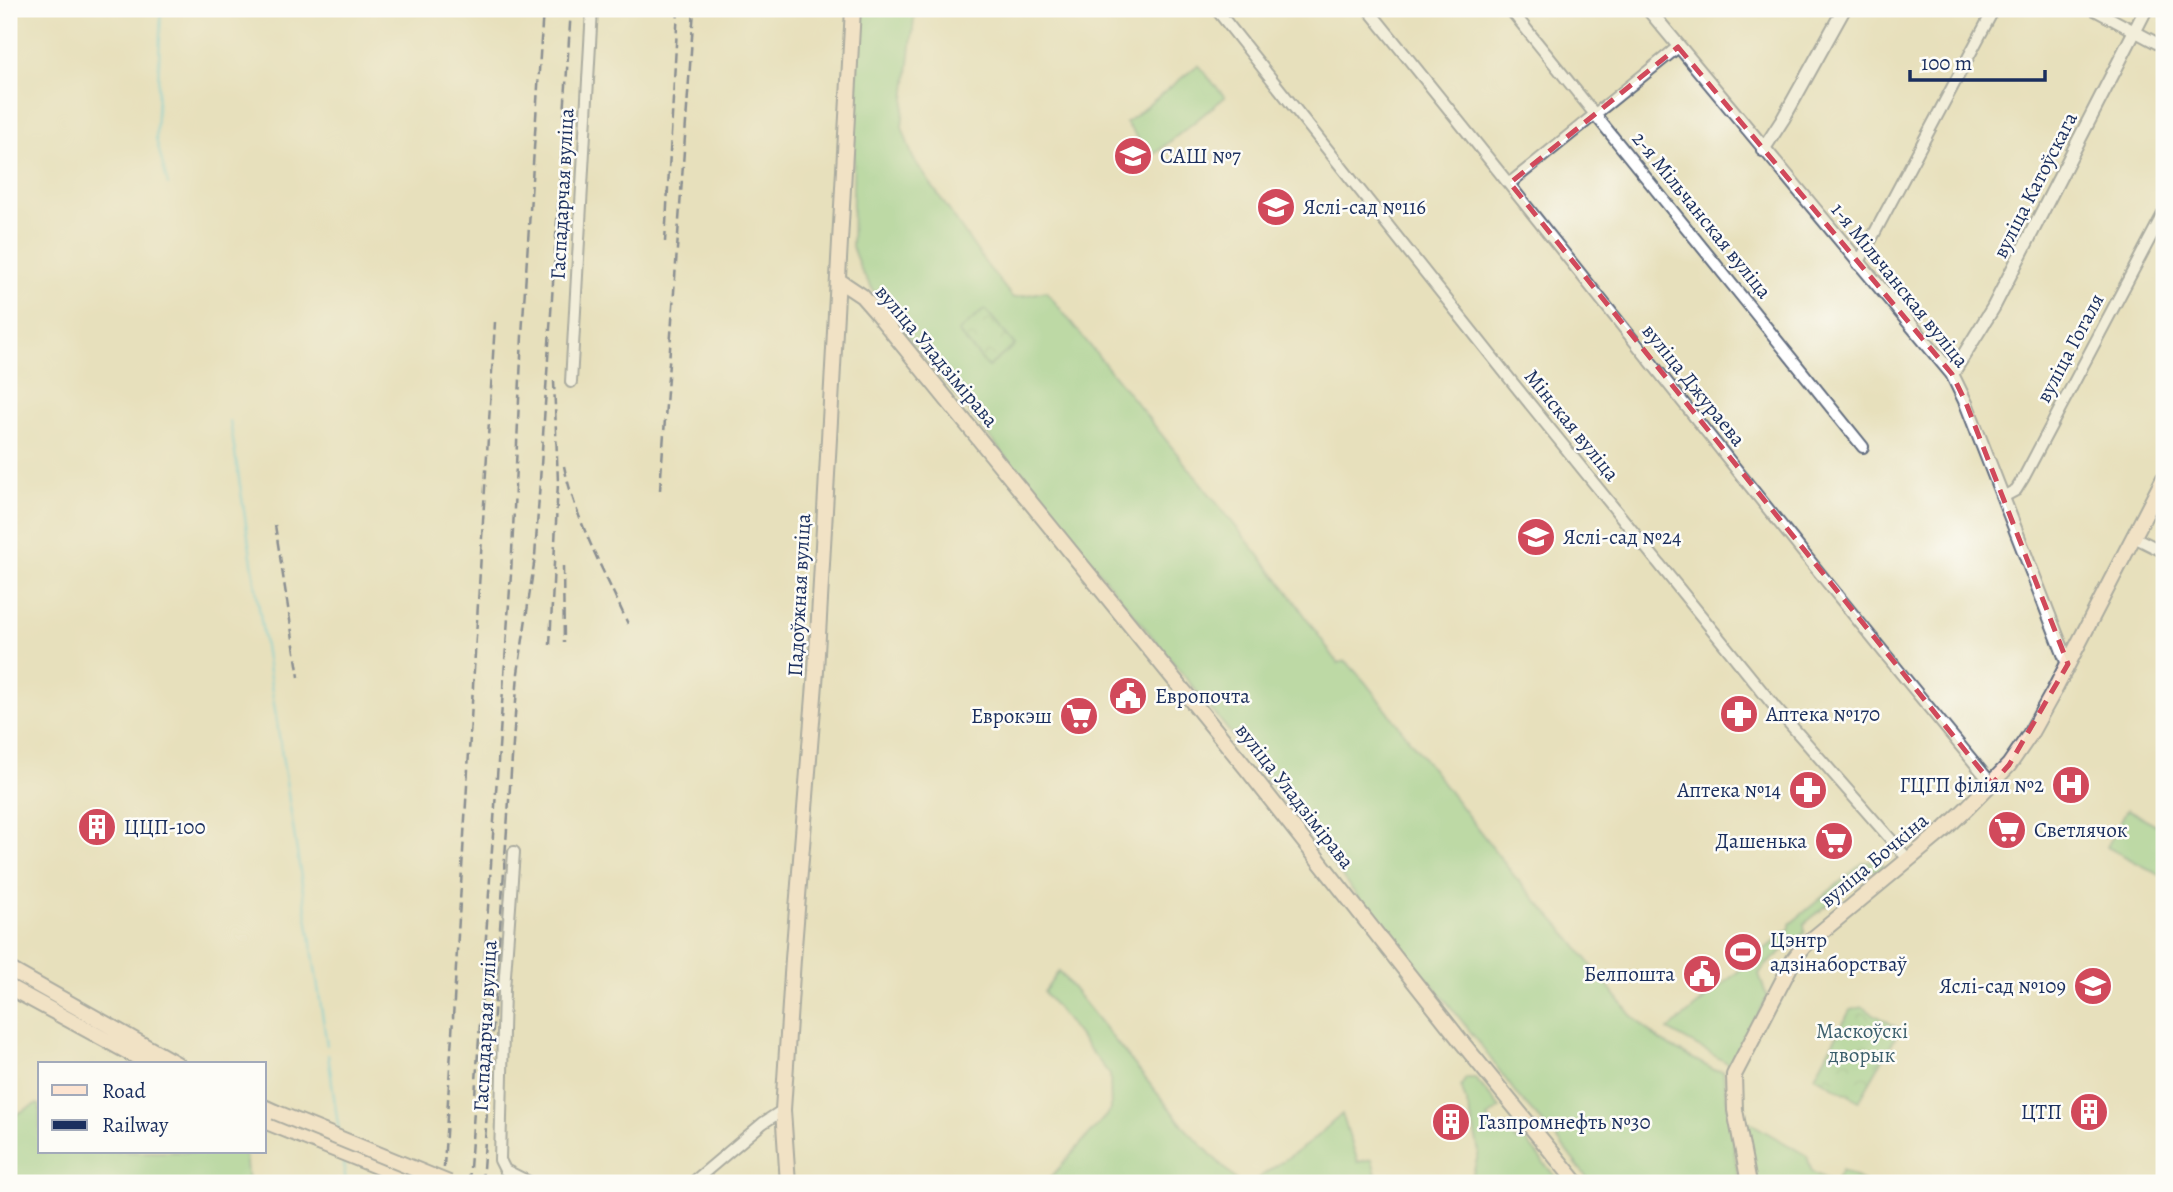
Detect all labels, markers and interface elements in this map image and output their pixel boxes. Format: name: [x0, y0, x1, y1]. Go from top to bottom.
scale bar: [1910, 38, 2045, 82]
text: 100 m: [1921, 49, 1972, 77]
street label: Гаспадарчая вуліца: [544, 107, 580, 280]
street label: вуліца Катоўскага: [1986, 107, 2084, 263]
street label: 2-я Мільчанская вуліца: [1626, 125, 1778, 305]
school or university icon: САШ №7: [1112, 135, 1154, 177]
place label: САШ №7: [1160, 142, 1241, 170]
school or university icon: Яслі-сад №116: [1255, 186, 1297, 228]
place label: Яслі-сад №116: [1303, 193, 1426, 221]
street label: 1-я Мільчанская вуліца: [1825, 197, 1976, 374]
street label: вуліца Уладзімірава: [869, 279, 1005, 433]
street label: вуліца Гогаля: [2029, 288, 2111, 408]
street label: вуліца Джураева: [1636, 318, 1752, 452]
street label: Мінская вуліца: [1518, 363, 1626, 487]
street label: Падоўжная вуліца: [781, 512, 817, 677]
school or university icon: Яслі-сад №24: [1515, 516, 1557, 558]
place label: Яслі-сад №24: [1563, 523, 1681, 551]
public building icon: Европочта: [1107, 675, 1149, 717]
place label: Европочта: [1155, 682, 1250, 710]
pharmacy icon: Аптека №170: [1718, 693, 1760, 735]
supermarket icon: Еврокэш: [1058, 695, 1100, 737]
place label: Аптека №170: [1765, 700, 1880, 728]
place label: Еврокэш: [971, 702, 1052, 730]
street label: вуліца Уладзімірава: [1229, 717, 1361, 875]
hospital icon: ГЦГП філіял №2: [2050, 764, 2092, 806]
pharmacy icon: Аптека №14: [1787, 769, 1829, 811]
place label: ГЦГП філіял №2: [1900, 771, 2044, 799]
place label: Аптека №14: [1676, 776, 1781, 804]
building icon: ЦЦП-100: [76, 806, 118, 848]
street label: вуліца Бочкіна: [1814, 806, 1934, 914]
supermarket icon: Светлячок: [1986, 809, 2028, 851]
place label: ЦЦП-100: [124, 813, 206, 841]
place label: Светлячок: [2034, 816, 2128, 844]
supermarket icon: Дашенька: [1813, 820, 1855, 862]
place label: Дашенька: [1716, 827, 1807, 855]
place label: Цэнтр адзінаборстваў: [1770, 926, 1907, 978]
sports icon: Цэнтр адзінаборстваў: [1722, 931, 1764, 973]
street label: Гаспадарчая вуліца: [467, 939, 503, 1112]
public building icon: Белпошта: [1681, 953, 1723, 995]
place label: Белпошта: [1584, 960, 1675, 988]
school or university icon: Яслі-сад №109: [2072, 965, 2114, 1007]
place label: Яслі-сад №109: [1939, 972, 2066, 1000]
park label: Маскоўскі дворык: [1816, 1017, 1908, 1069]
legend: [38, 1062, 266, 1154]
text: Road: [102, 1077, 146, 1105]
building icon: ЦТП: [2068, 1091, 2110, 1133]
place label: ЦТП: [2021, 1098, 2062, 1126]
building icon: Газпромнефть №30: [1430, 1101, 1472, 1143]
place label: Газпромнефть №30: [1478, 1108, 1651, 1136]
text: Railway: [102, 1111, 169, 1139]

